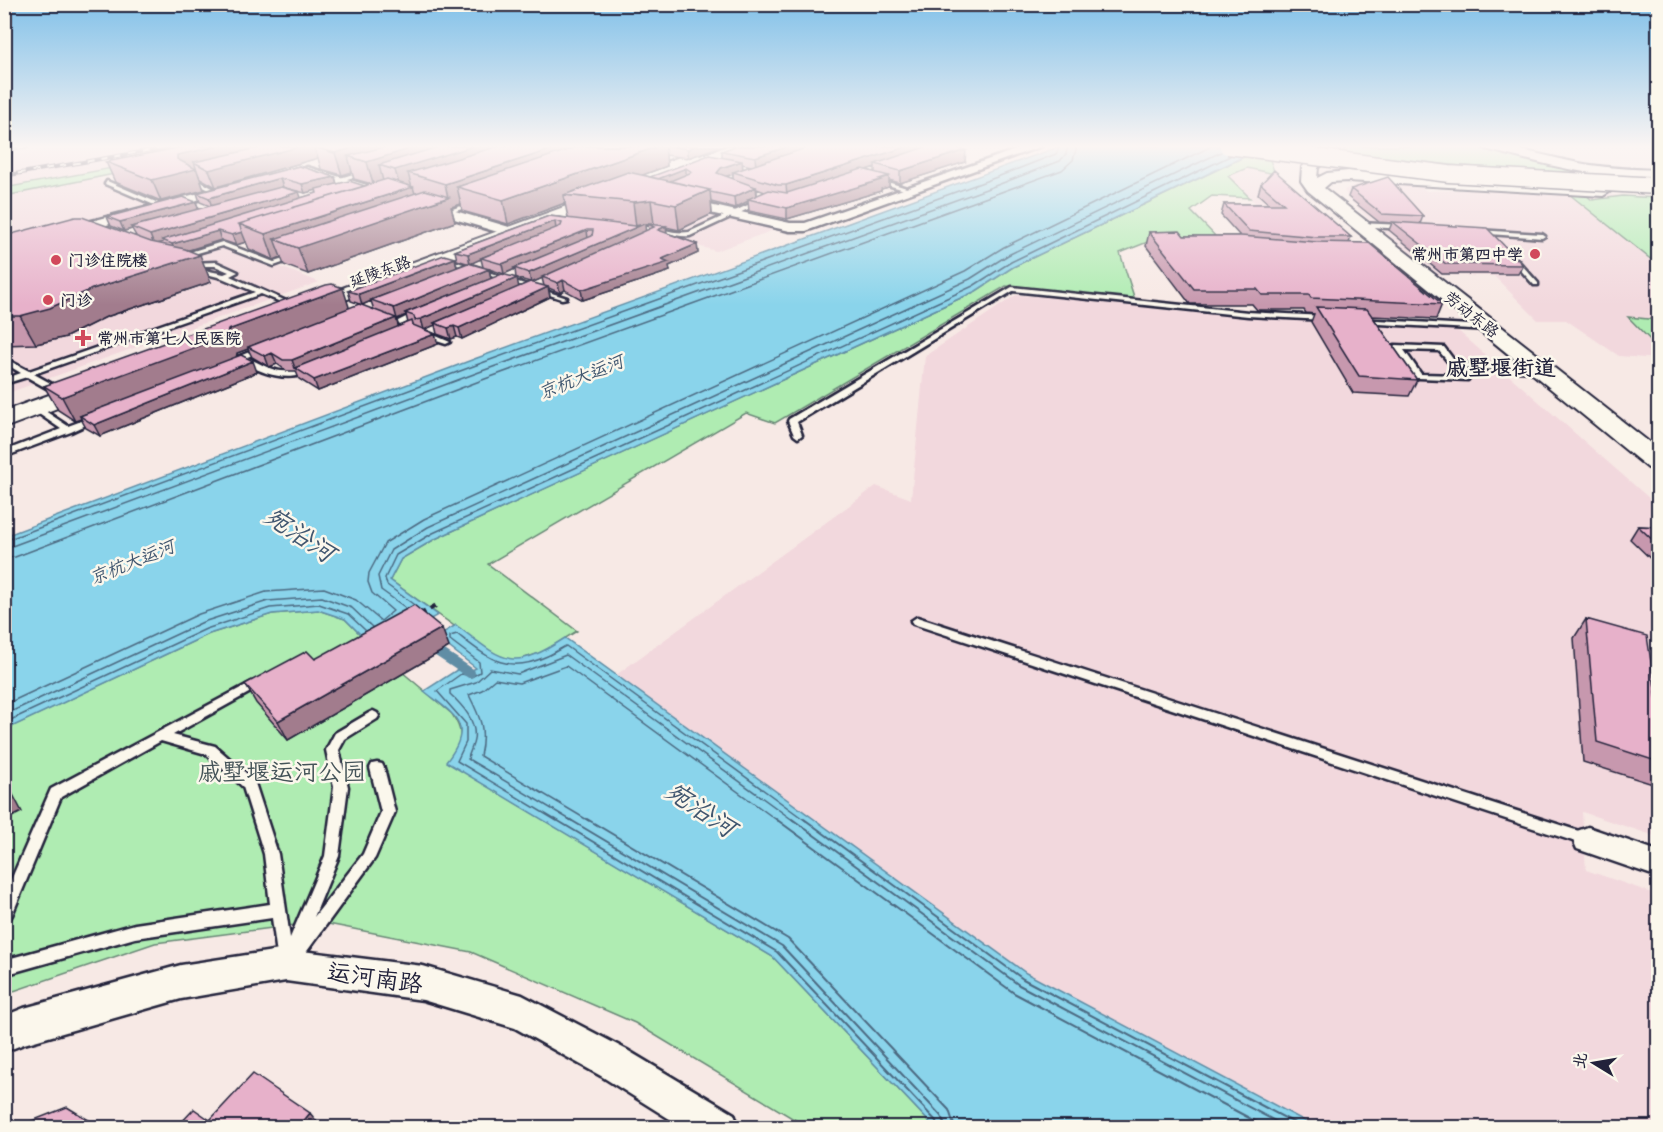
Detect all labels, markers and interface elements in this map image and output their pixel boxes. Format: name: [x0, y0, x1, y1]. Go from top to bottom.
place label: 常州市第四中学: [1411, 243, 1523, 265]
marker: 常州市第四中学: [1528, 247, 1542, 261]
place label: 门诊住院楼: [68, 249, 148, 271]
street label: 延陵东路: [346, 250, 414, 292]
marker: 门诊住院楼: [49, 253, 63, 267]
street label: 劳动东路: [1440, 286, 1504, 342]
place label: 门诊: [60, 289, 93, 311]
marker: 门诊: [41, 293, 55, 307]
place label: 常州市第七人民医院: [97, 327, 241, 349]
marker: 常州市第七人民医院: [74, 329, 92, 347]
water label: 京杭大运河: [534, 347, 630, 405]
district label: 戚墅堰街道: [1446, 352, 1556, 382]
water label: 宛沿河: [258, 497, 346, 572]
water label: 京杭大运河: [85, 532, 181, 590]
park label: 戚墅堰运河公园: [198, 755, 366, 787]
water label: 宛沿河: [659, 772, 747, 847]
street label: 运河南路: [325, 954, 425, 1000]
north arrow: [1564, 1033, 1624, 1093]
text: 北: [1567, 1050, 1592, 1070]

